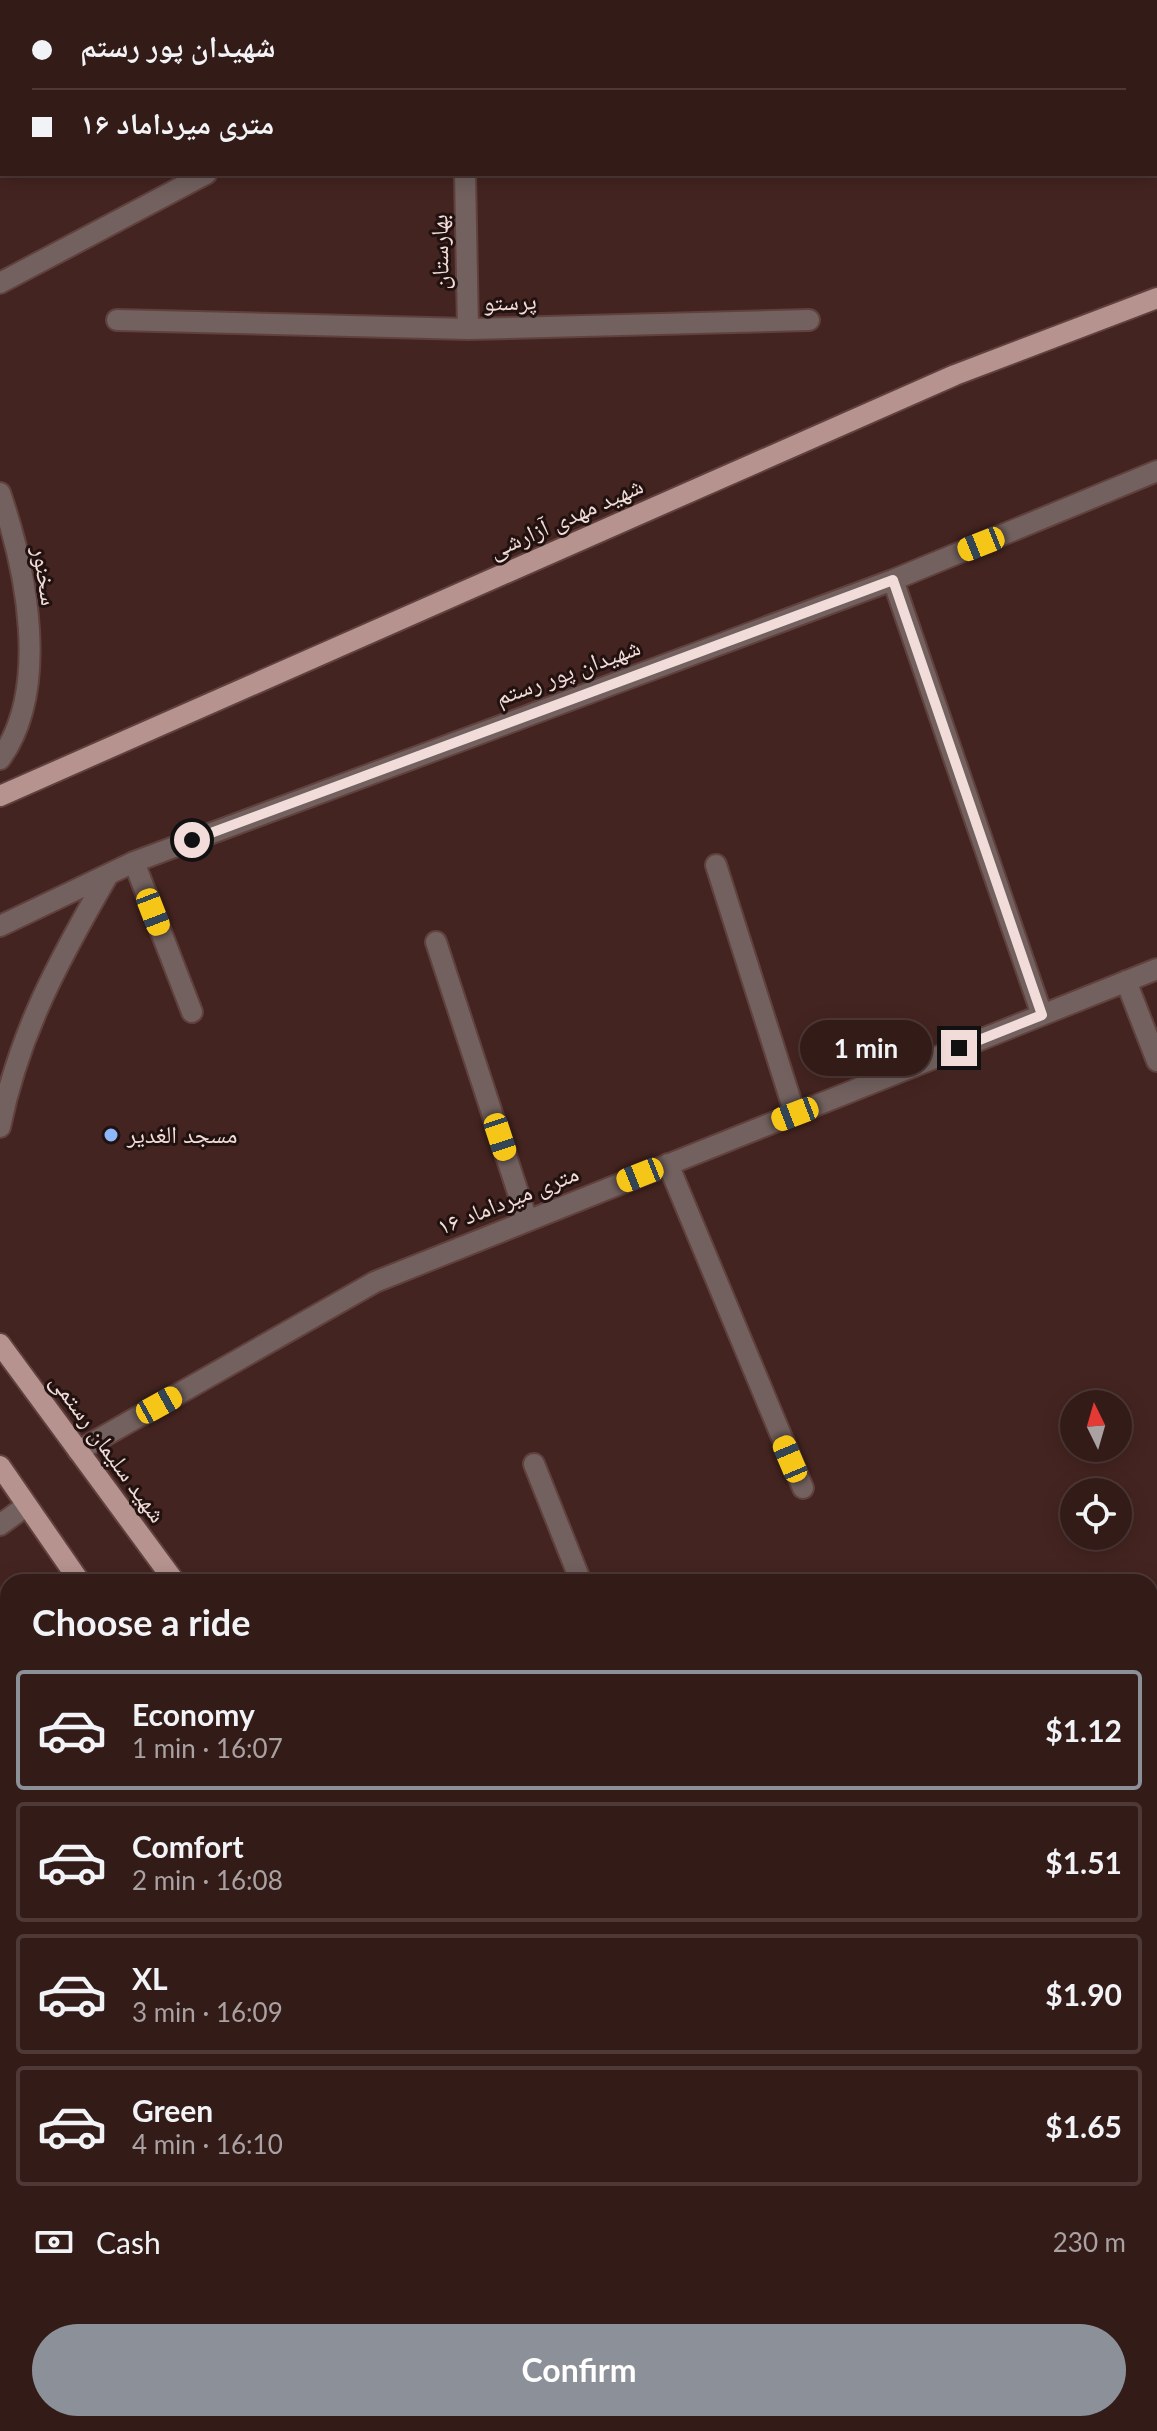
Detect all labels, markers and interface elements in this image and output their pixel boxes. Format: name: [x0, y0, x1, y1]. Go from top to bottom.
text: شهیدان پور رستم: [80, 27, 275, 63]
text: ۱۶ متری میرداماد: [80, 104, 274, 140]
street label: بهارستان: [423, 214, 455, 290]
street label: پرستو: [483, 285, 537, 317]
street label: شهید مهدی آزارشی: [484, 470, 647, 565]
car: [954, 524, 1008, 564]
street label: سخنور: [27, 543, 65, 607]
street label: شهیدان پور رستم: [491, 631, 645, 713]
route start: [174, 822, 210, 858]
car: [133, 885, 173, 939]
callout: 1 min: [799, 1020, 931, 1076]
route end: [941, 1030, 977, 1066]
text: 1 min: [834, 1032, 898, 1064]
car: [768, 1094, 822, 1134]
car: [481, 1110, 519, 1164]
place label: مسجد الغدیر: [126, 1119, 237, 1148]
marker: مسجد الغدیر: [102, 1126, 120, 1144]
car: [613, 1155, 667, 1195]
street label: ۱۶ متری میرداماد: [433, 1157, 583, 1241]
street label: شهید سلیمان رستمی: [44, 1367, 173, 1528]
car: [132, 1383, 186, 1427]
north arrow: [1060, 1390, 1132, 1462]
map controls: [1060, 1390, 1132, 1550]
car: [770, 1432, 810, 1486]
button: locate: [1060, 1478, 1132, 1550]
text: Choose a ride: [32, 1600, 251, 1644]
icon: car: [36, 1694, 108, 1766]
text: Economy: [132, 1696, 255, 1732]
text: $1.12: [1045, 1712, 1122, 1748]
text: 1 min · 16:07: [132, 1732, 283, 1764]
icon: car: [36, 1826, 108, 1898]
text: Comfort: [132, 1828, 244, 1864]
text: $1.51: [1045, 1844, 1122, 1880]
text: 2 min · 16:08: [132, 1864, 283, 1896]
icon: car: [36, 1958, 108, 2030]
text: XL: [132, 1960, 168, 1996]
text: $1.90: [1045, 1976, 1122, 2012]
text: 3 min · 16:09: [132, 1996, 283, 2028]
icon: car: [36, 2090, 108, 2162]
text: Green: [132, 2092, 213, 2128]
text: $1.65: [1045, 2108, 1122, 2144]
text: 4 min · 16:10: [132, 2128, 283, 2160]
icon: cash: [32, 2220, 76, 2264]
text: Cash: [96, 2224, 161, 2260]
text: 230 m: [1053, 2226, 1126, 2258]
button: Confirm: [32, 2324, 1126, 2416]

